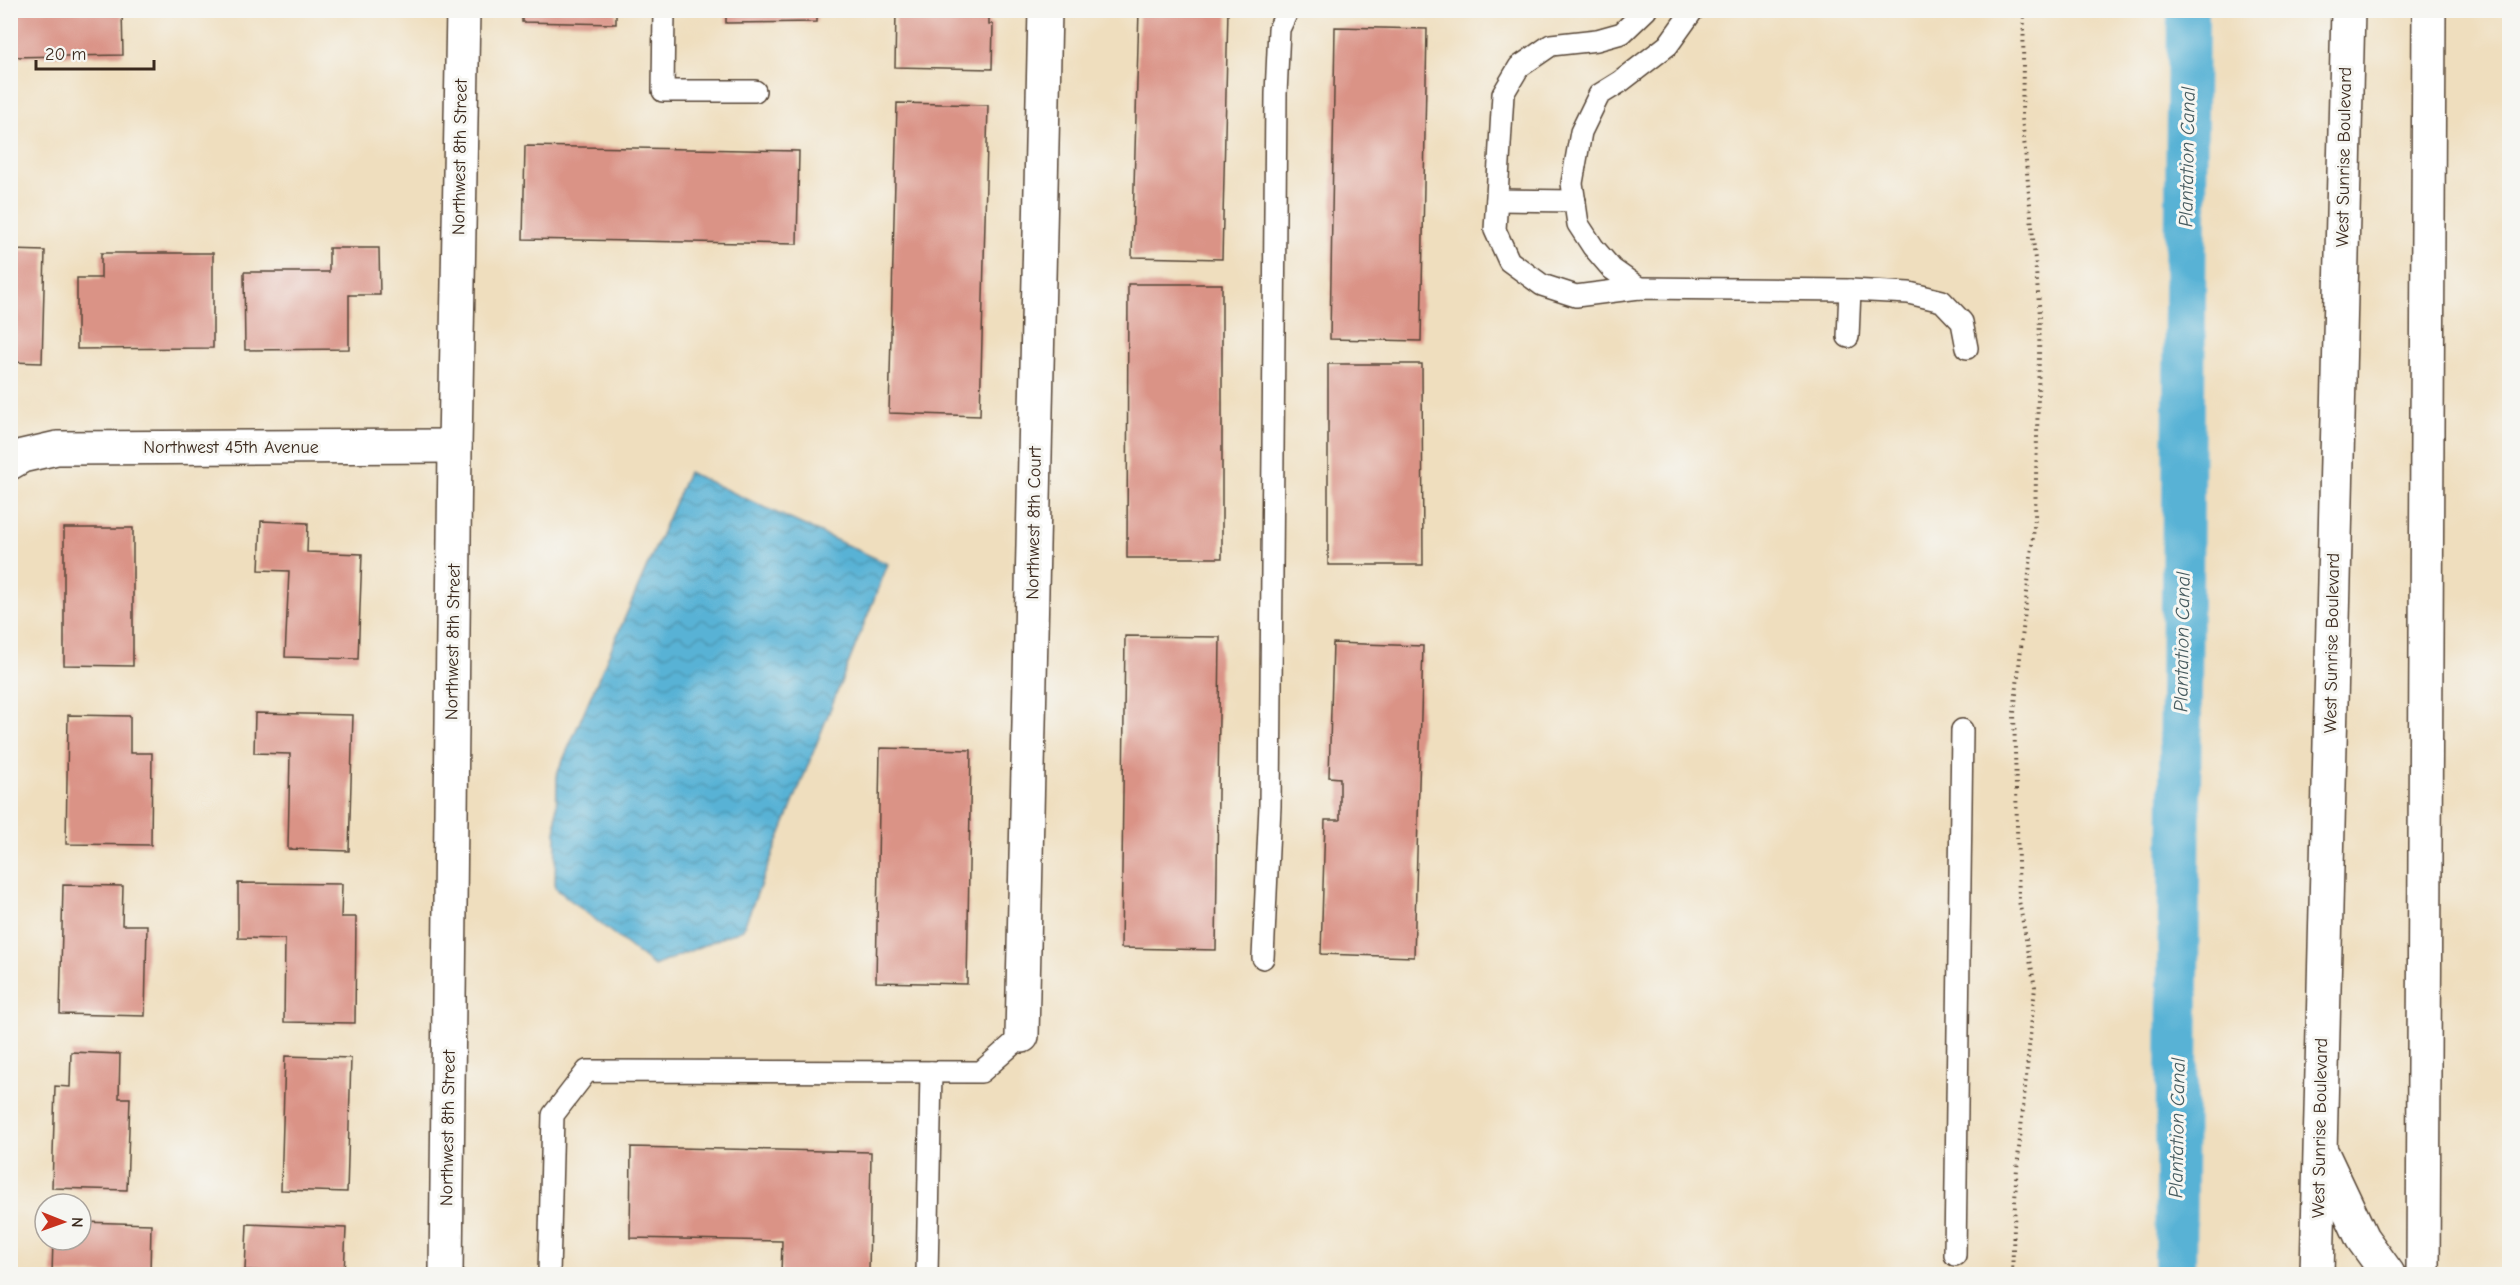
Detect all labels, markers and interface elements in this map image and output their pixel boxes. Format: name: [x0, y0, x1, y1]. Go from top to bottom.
scale bar: [36, 33, 154, 71]
text: 20 m: [45, 44, 86, 65]
street label: West Sunrise Boulevard: [2332, 67, 2356, 247]
street label: Northwest 8th Street: [448, 78, 472, 235]
water label: Plantation Canal: [2174, 86, 2200, 227]
street label: Northwest 45th Avenue: [143, 437, 319, 458]
street label: Northwest 8th Court: [1022, 445, 1046, 600]
street label: West Sunrise Boulevard: [2320, 553, 2344, 733]
street label: Northwest 8th Street: [441, 563, 465, 720]
water label: Plantation Canal: [2169, 571, 2195, 712]
street label: West Sunrise Boulevard: [2308, 1038, 2332, 1218]
street label: Northwest 8th Street: [436, 1049, 460, 1206]
water label: Plantation Canal: [2164, 1057, 2190, 1198]
north arrow: [33, 1192, 93, 1252]
text: N: [68, 1217, 86, 1228]

